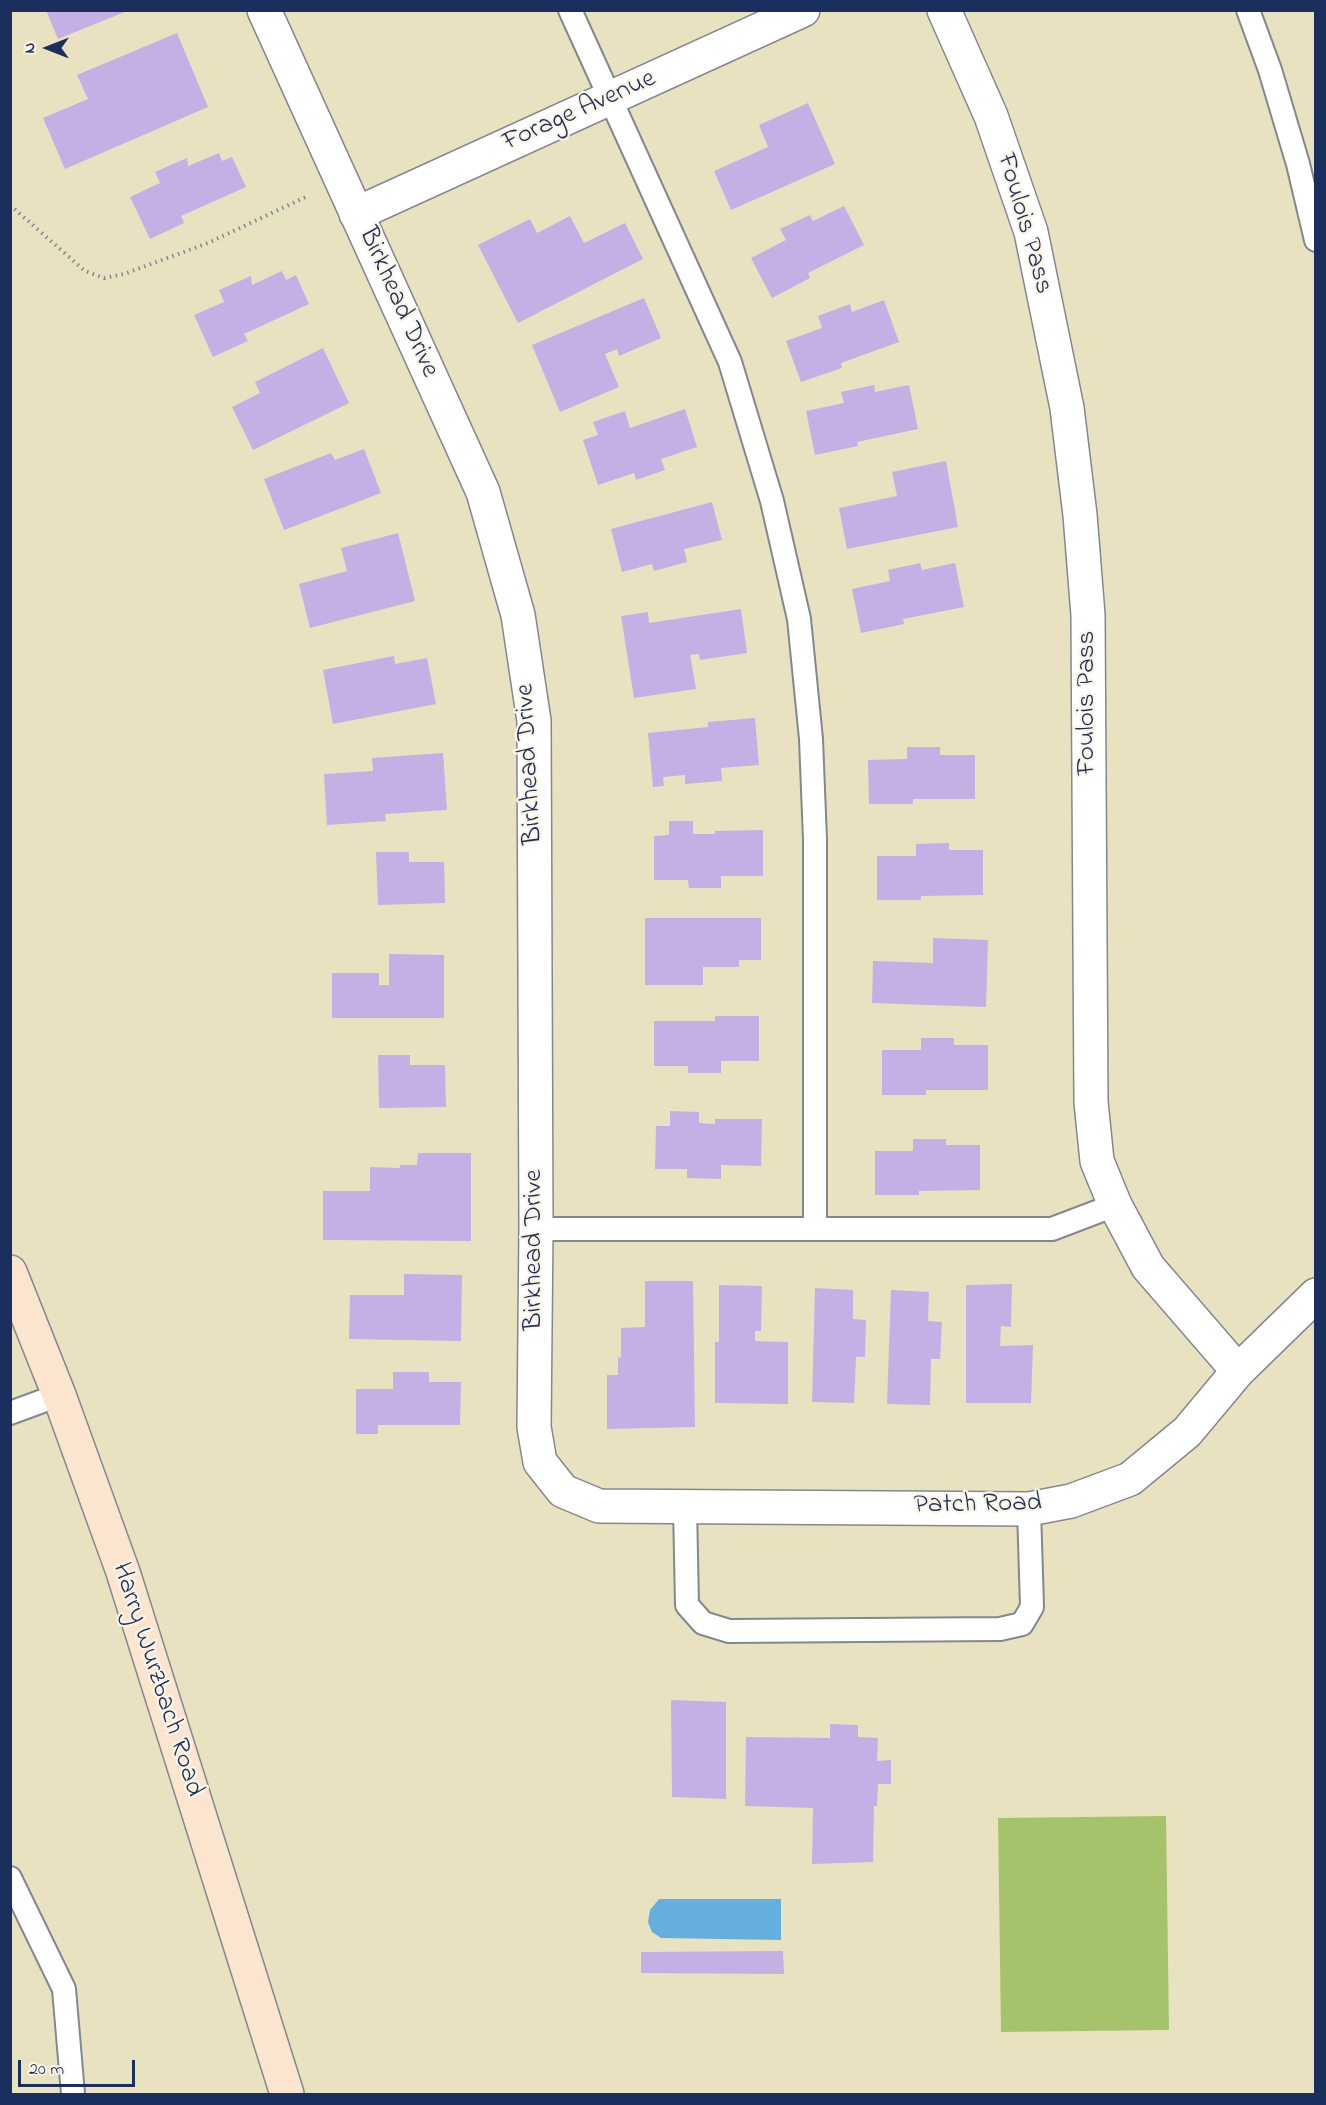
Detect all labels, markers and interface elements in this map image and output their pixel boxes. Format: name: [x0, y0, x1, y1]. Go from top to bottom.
north arrow: [18, 18, 78, 78]
text: N: [18, 43, 42, 53]
street label: Forage Avenue: [499, 64, 661, 160]
street label: Foulois Pass: [988, 150, 1058, 298]
street label: Birkhead Drive: [349, 223, 445, 383]
street label: Foulois Pass: [1073, 631, 1105, 775]
street label: Birkhead Drive: [511, 683, 551, 845]
street label: Birkhead Drive: [520, 1169, 552, 1331]
street label: Patch Road: [914, 1489, 1042, 1523]
street label: Harry Wurzbach Road: [103, 1559, 209, 1801]
scale bar: [21, 2048, 138, 2086]
text: 20 m: [29, 2057, 64, 2083]

